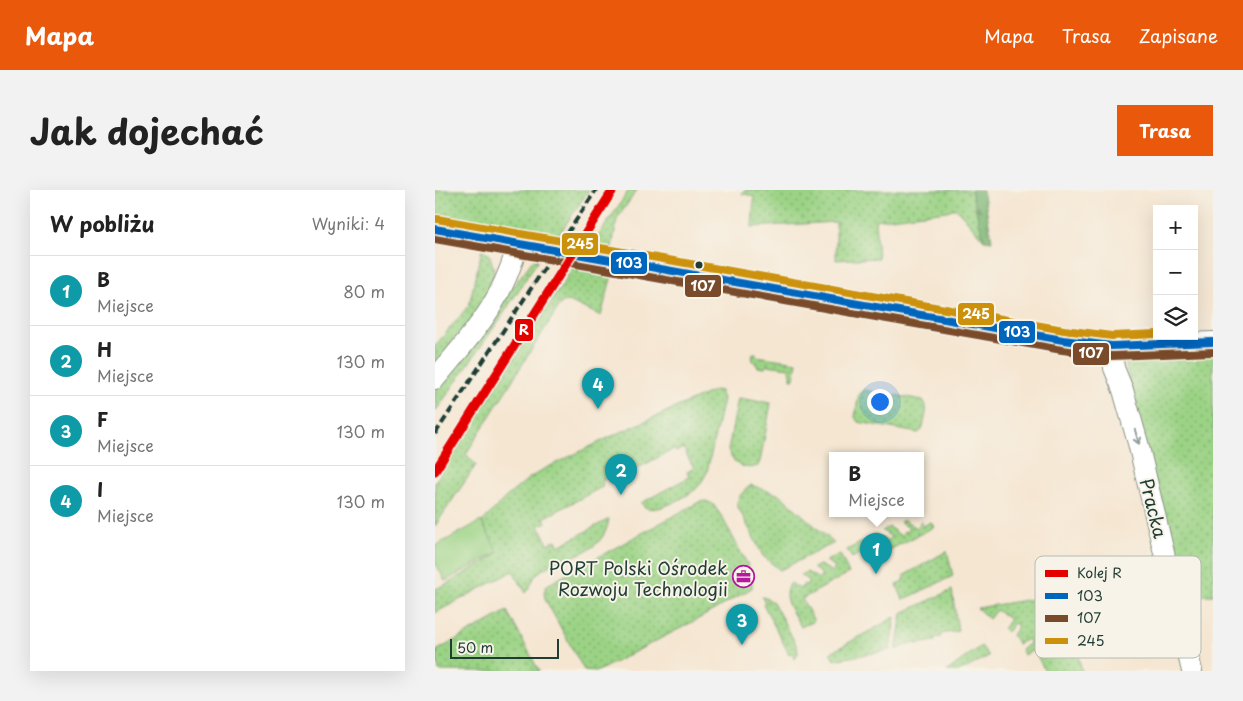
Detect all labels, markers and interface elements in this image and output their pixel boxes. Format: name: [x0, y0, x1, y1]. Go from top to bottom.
text: Mapa: [25, 17, 94, 53]
text: Mapa: [984, 22, 1034, 49]
text: Trasa: [1062, 22, 1111, 49]
text: Zapisane: [1139, 22, 1218, 49]
text: Jak dojechać: [30, 104, 264, 157]
button: Trasa: [1117, 105, 1213, 156]
map controls: [1153, 205, 1198, 340]
button: +: [1153, 205, 1198, 250]
text: W pobliżu: [50, 207, 155, 239]
text: Wyniki: 4: [312, 211, 385, 235]
line badge: 245: [561, 232, 599, 256]
text: 245: [566, 233, 594, 254]
button: −: [1153, 250, 1198, 295]
line badge: 103: [610, 251, 648, 275]
text: 103: [616, 252, 642, 273]
unlabelled marker: [694, 260, 704, 270]
text: B: [97, 265, 110, 293]
line badge: 107: [684, 274, 722, 298]
text: 107: [691, 275, 716, 296]
text: 1: [62, 279, 70, 303]
text: 80 m: [343, 279, 385, 303]
text: Miejsce: [97, 293, 154, 317]
button: layers: [1153, 295, 1198, 340]
line badge: 245: [957, 302, 995, 326]
text: 245: [962, 303, 990, 324]
line badge: R: [514, 318, 534, 342]
text: R: [519, 319, 529, 340]
line badge: 103: [998, 320, 1036, 344]
text: 103: [1004, 321, 1030, 342]
text: H: [97, 335, 112, 363]
line badge: 107: [1072, 342, 1110, 366]
text: 107: [1079, 342, 1104, 363]
text: 2: [60, 349, 72, 373]
text: 130 m: [337, 349, 385, 373]
text: Miejsce: [97, 363, 154, 387]
pin: 4: [582, 368, 614, 409]
your location: [867, 389, 893, 415]
text: F: [97, 405, 108, 433]
text: 3: [61, 419, 71, 443]
text: 130 m: [337, 419, 385, 443]
one-way arrow: [1132, 428, 1142, 444]
text: Miejsce: [97, 433, 154, 457]
popup: [829, 452, 924, 517]
pin: 2: [605, 454, 637, 495]
text: B: [848, 459, 861, 487]
text: I: [97, 475, 103, 503]
street label: Pracka: [1134, 475, 1175, 542]
text: Miejsce: [848, 487, 905, 511]
text: 4: [61, 489, 71, 513]
text: 130 m: [337, 489, 385, 513]
text: Miejsce: [97, 503, 154, 527]
pin: 1: [860, 533, 892, 574]
place label: PORT Polski Ośrodek Rozwoju Technologii: [548, 554, 728, 602]
legend: [1035, 556, 1201, 658]
text: Kolej R: [1077, 562, 1122, 583]
office icon: PORT Polski Ośrodek Rozwoju Technologii: [732, 565, 756, 589]
text: 103: [1077, 585, 1103, 606]
pin: 3: [726, 604, 758, 645]
text: 107: [1077, 607, 1101, 628]
text: 245: [1077, 630, 1104, 651]
scale bar: [450, 636, 559, 659]
text: 50 m: [457, 637, 493, 658]

